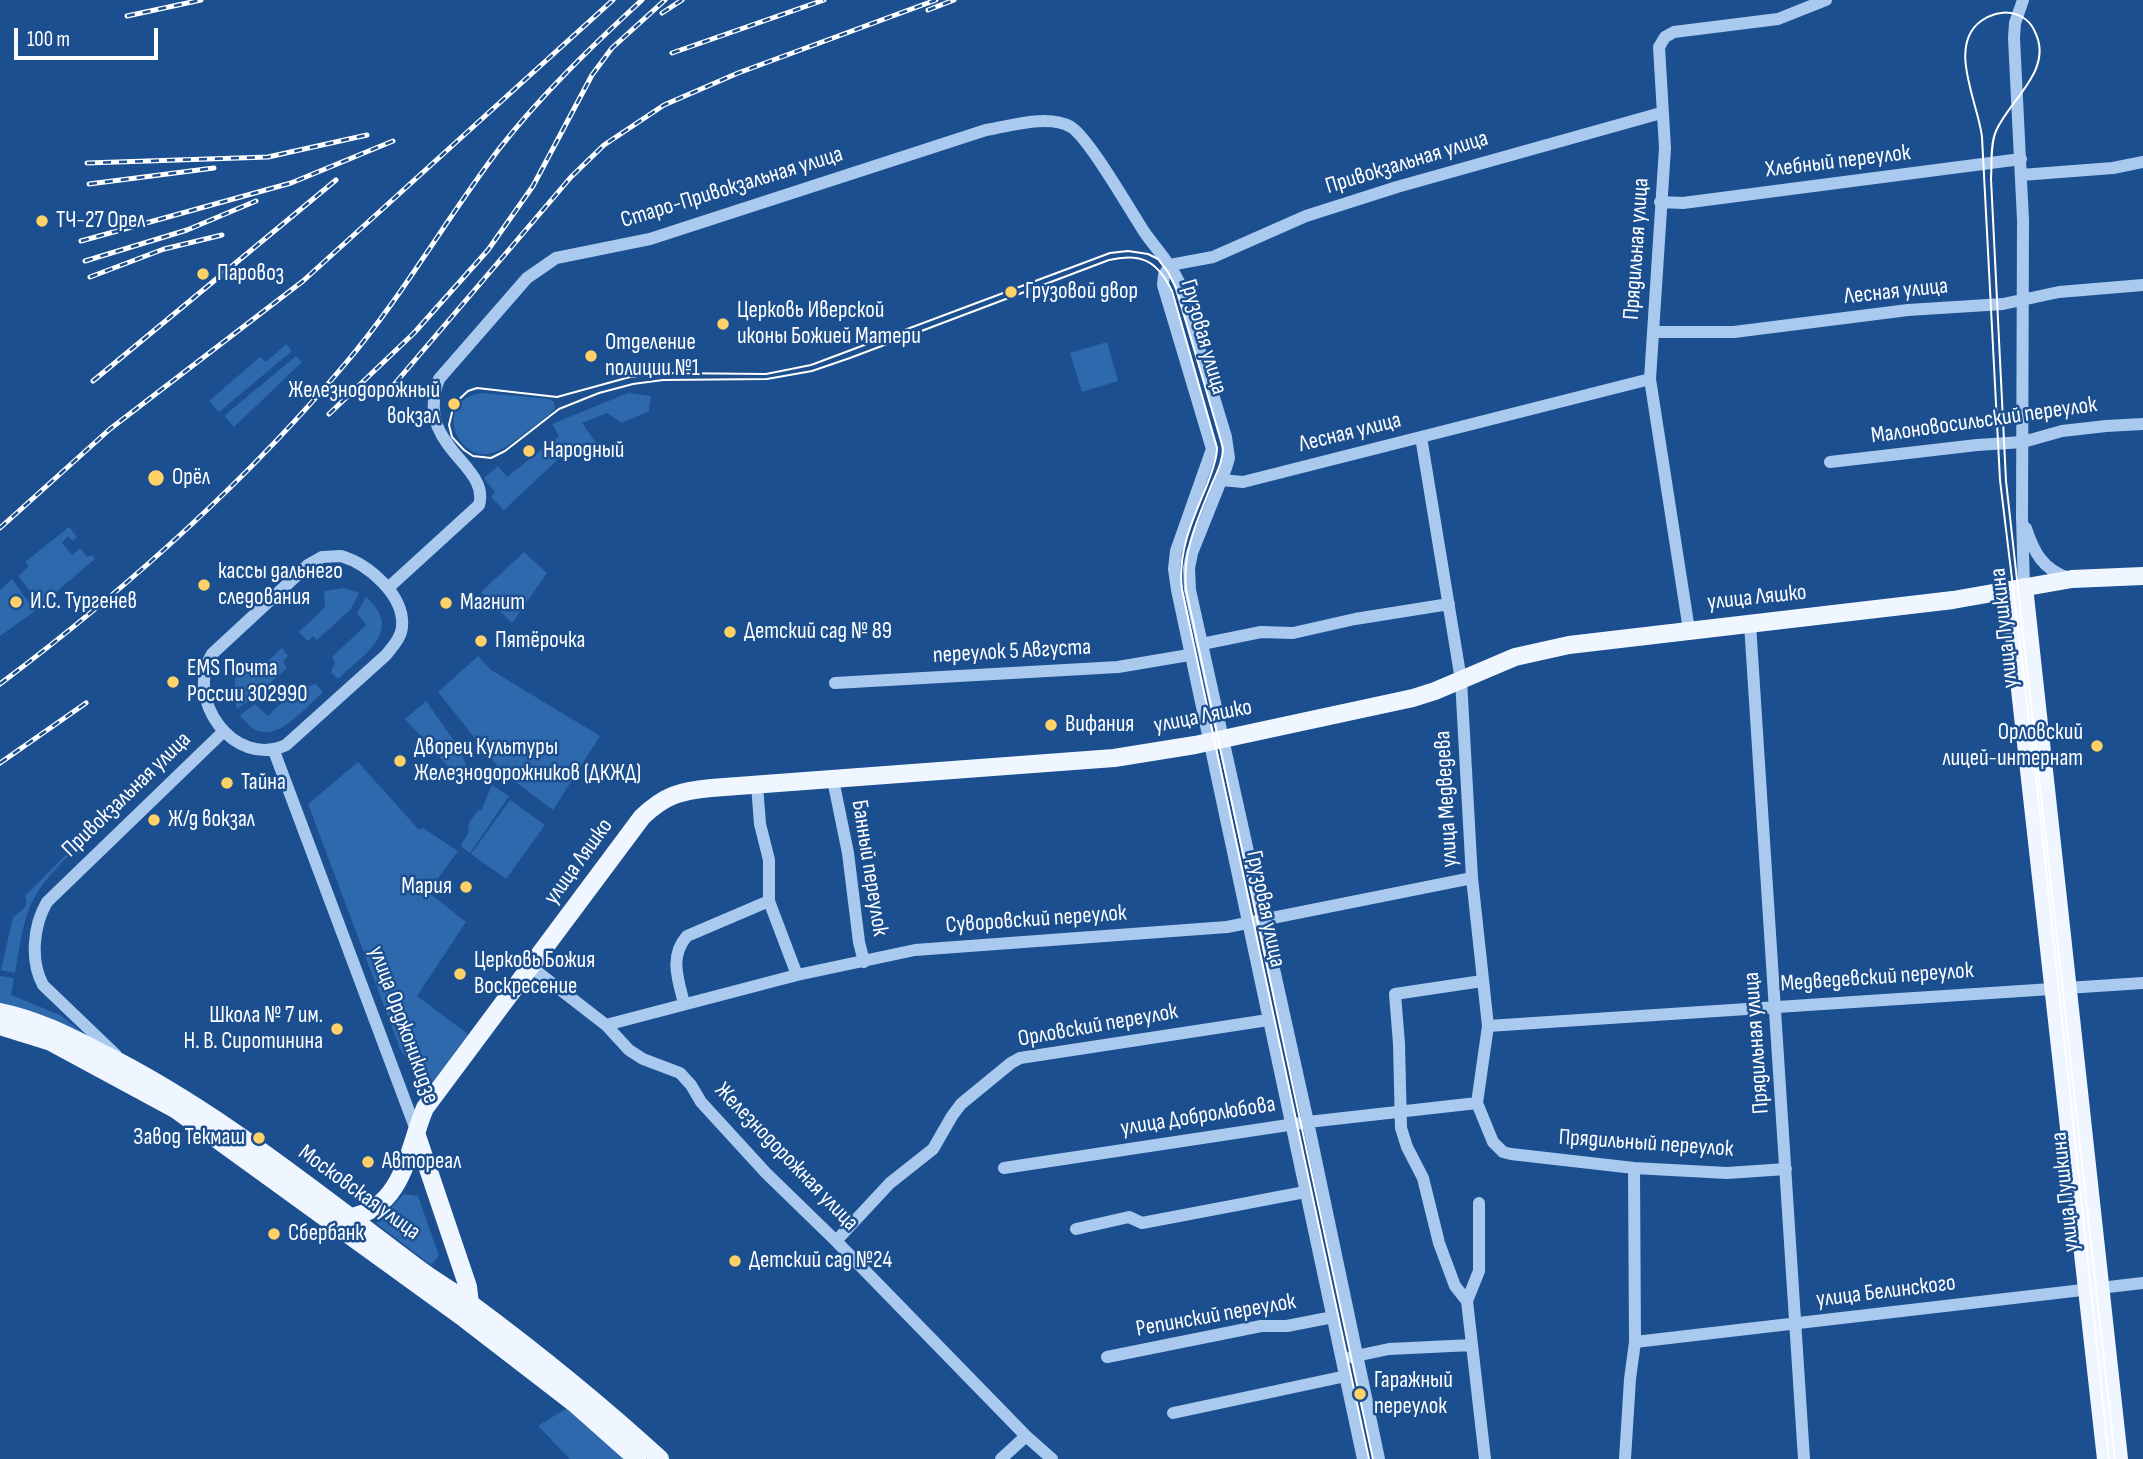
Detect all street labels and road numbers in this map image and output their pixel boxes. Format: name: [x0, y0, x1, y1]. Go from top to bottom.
street label: Привокзальная улица: [1322, 125, 1492, 201]
street label: Хлебный переулок: [1764, 139, 1912, 185]
street label: Старо-Привокзальная улица: [618, 141, 846, 235]
street label: Прядильная улица: [1618, 177, 1656, 321]
street label: Лесная улица: [1843, 273, 1949, 311]
street label: Грузовая улица: [1173, 276, 1233, 398]
street label: Малоновосильский переулок: [1869, 391, 2099, 451]
street label: Лесная улица: [1296, 407, 1404, 459]
street label: улица Пушкина: [1985, 567, 2025, 689]
street label: улица Ляшко: [1706, 579, 1808, 617]
street label: переулок 5 Августа: [932, 634, 1092, 670]
street label: улица Ляшко: [1151, 694, 1255, 740]
street label: Привокзальная улица: [57, 727, 197, 863]
street label: улица Медведева: [1430, 730, 1464, 868]
street label: Банный переулок: [845, 798, 893, 938]
street label: улица Ляшко: [539, 814, 619, 910]
street label: Грузовая улица: [1239, 848, 1291, 970]
street label: Суворовский переулок: [945, 900, 1127, 940]
street label: улица Орджоникидзе: [362, 943, 444, 1107]
street label: Медведевский переулок: [1780, 957, 1974, 999]
street label: Прядильная улица: [1738, 971, 1776, 1115]
street label: Орловский переулок: [1016, 998, 1180, 1054]
street label: Железнодорожная улица: [708, 1077, 864, 1237]
street label: улица Добролюбова: [1119, 1091, 1277, 1143]
street label: Прядильный переулок: [1558, 1124, 1734, 1164]
street label: улица Пушкина: [2046, 1131, 2086, 1253]
street label: Московская улица: [293, 1139, 425, 1247]
street label: улица Белинского: [1815, 1270, 1957, 1314]
street label: Репинский переулок: [1134, 1288, 1298, 1344]

